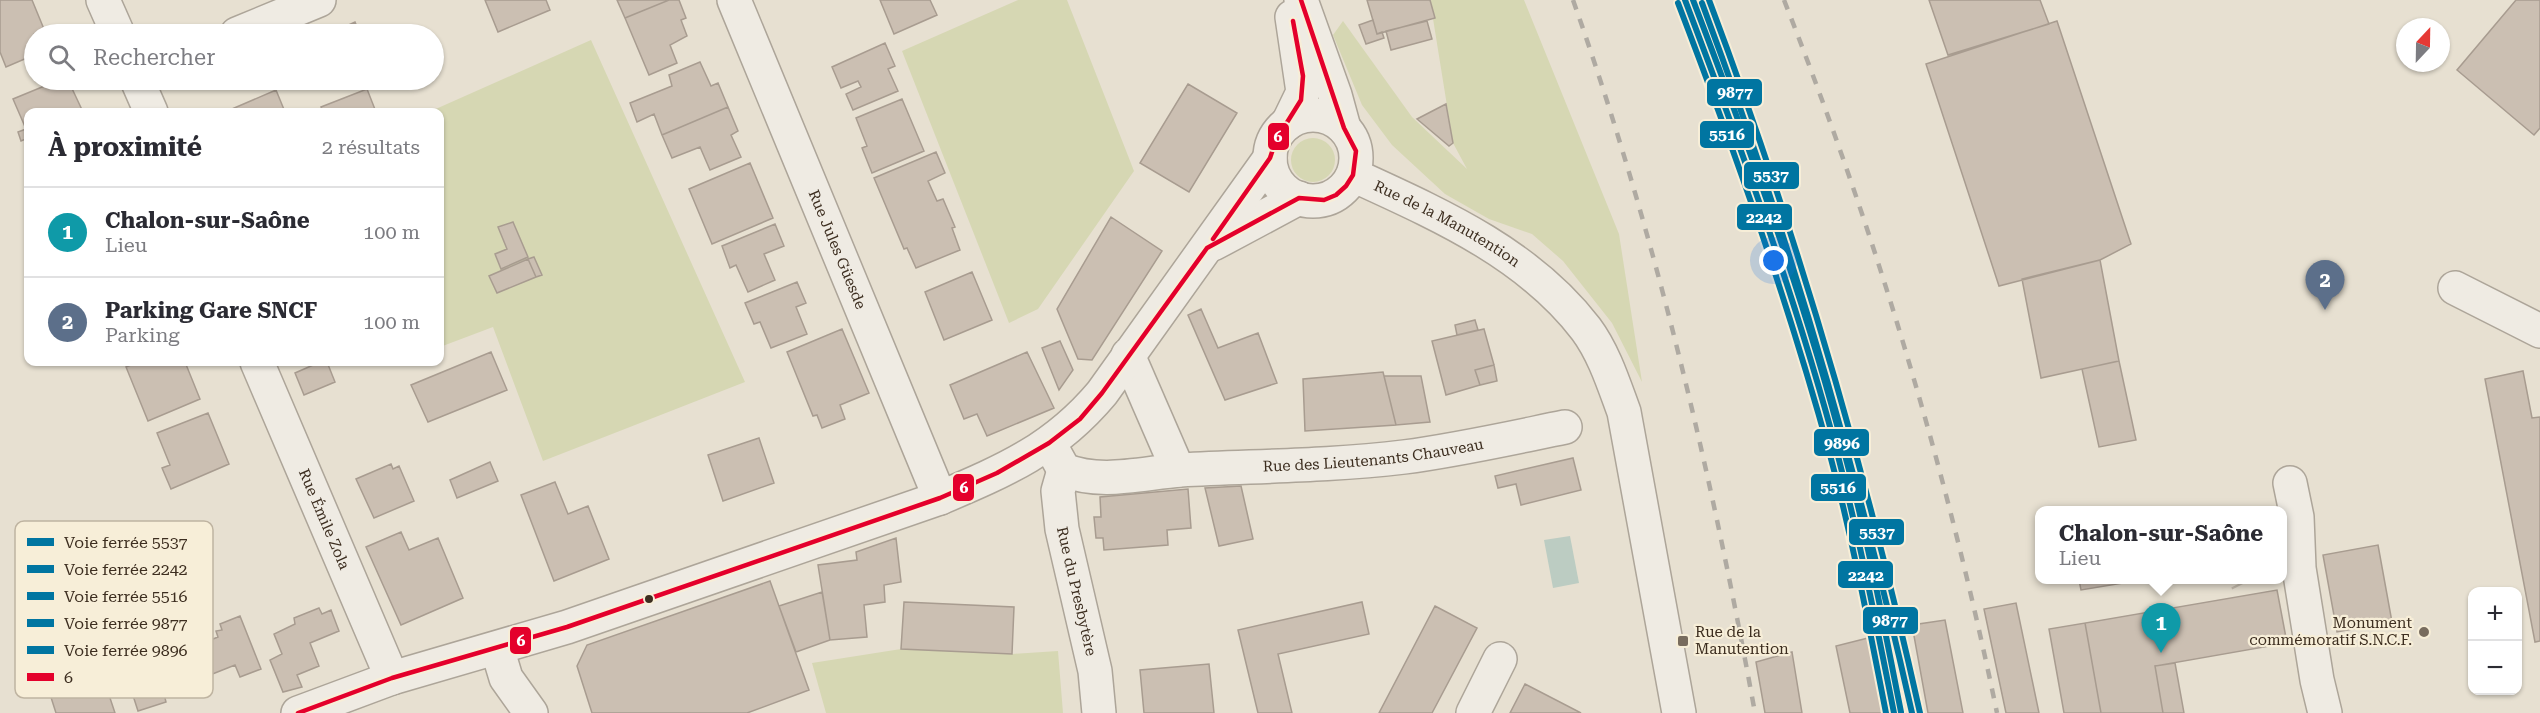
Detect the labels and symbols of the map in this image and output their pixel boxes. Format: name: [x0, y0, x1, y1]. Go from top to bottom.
north arrow: [2396, 18, 2450, 72]
line badge: 9877: [1706, 78, 1763, 107]
text: 9877: [1717, 83, 1753, 102]
line badge: 5516: [1699, 120, 1755, 149]
line badge: 6: [1267, 122, 1290, 151]
text: 5516: [1709, 125, 1745, 144]
text: 6: [1274, 127, 1283, 146]
line badge: 5537: [1743, 161, 1800, 190]
text: 5537: [1753, 166, 1789, 185]
street label: Rue de la Manutention: [1371, 177, 1524, 271]
street label: Rue Jules Güesde: [804, 187, 870, 312]
line badge: 2242: [1736, 203, 1793, 231]
text: 2242: [1746, 208, 1782, 227]
your location: [1759, 246, 1788, 275]
pin: 2: [2306, 260, 2344, 310]
line badge: 9896: [1813, 428, 1870, 457]
text: 9896: [1824, 434, 1860, 453]
street label: Rue des Lieutenants Chauveau: [1262, 435, 1485, 476]
street label: Rue Émile Zola: [295, 466, 354, 572]
line badge: 6: [952, 473, 975, 502]
line badge: 5516: [1810, 473, 1867, 502]
text: 6: [960, 478, 969, 497]
text: 5516: [1820, 478, 1856, 497]
line badge: 5537: [1848, 518, 1905, 546]
legend: [15, 521, 213, 698]
text: 5537: [1859, 523, 1895, 542]
street label: Rue du Presbytère: [1053, 525, 1100, 658]
text: Voie ferrée 5537: [64, 533, 188, 552]
text: Voie ferrée 2242: [64, 560, 188, 579]
line badge: 2242: [1837, 560, 1894, 589]
text: 2242: [1848, 566, 1884, 585]
text: Voie ferrée 5516: [64, 587, 188, 606]
unlabelled marker: [643, 593, 655, 605]
pin: 1: [2142, 604, 2180, 653]
line badge: 9877: [1862, 606, 1919, 635]
text: 9877: [1872, 611, 1908, 630]
text: Voie ferrée 9877: [64, 614, 188, 633]
place label: Monument commémoratif S.N.C.F.: [2249, 614, 2412, 649]
place label: Rue de la Manutention: [1695, 623, 1789, 658]
marker: Monument commémoratif S.N.C.F.: [2417, 625, 2431, 639]
line badge: 6: [509, 626, 532, 655]
text: 6: [517, 631, 526, 650]
marker: Rue de la Manutention: [1676, 634, 1690, 648]
text: Voie ferrée 9896: [64, 641, 188, 660]
text: 6: [64, 668, 73, 687]

